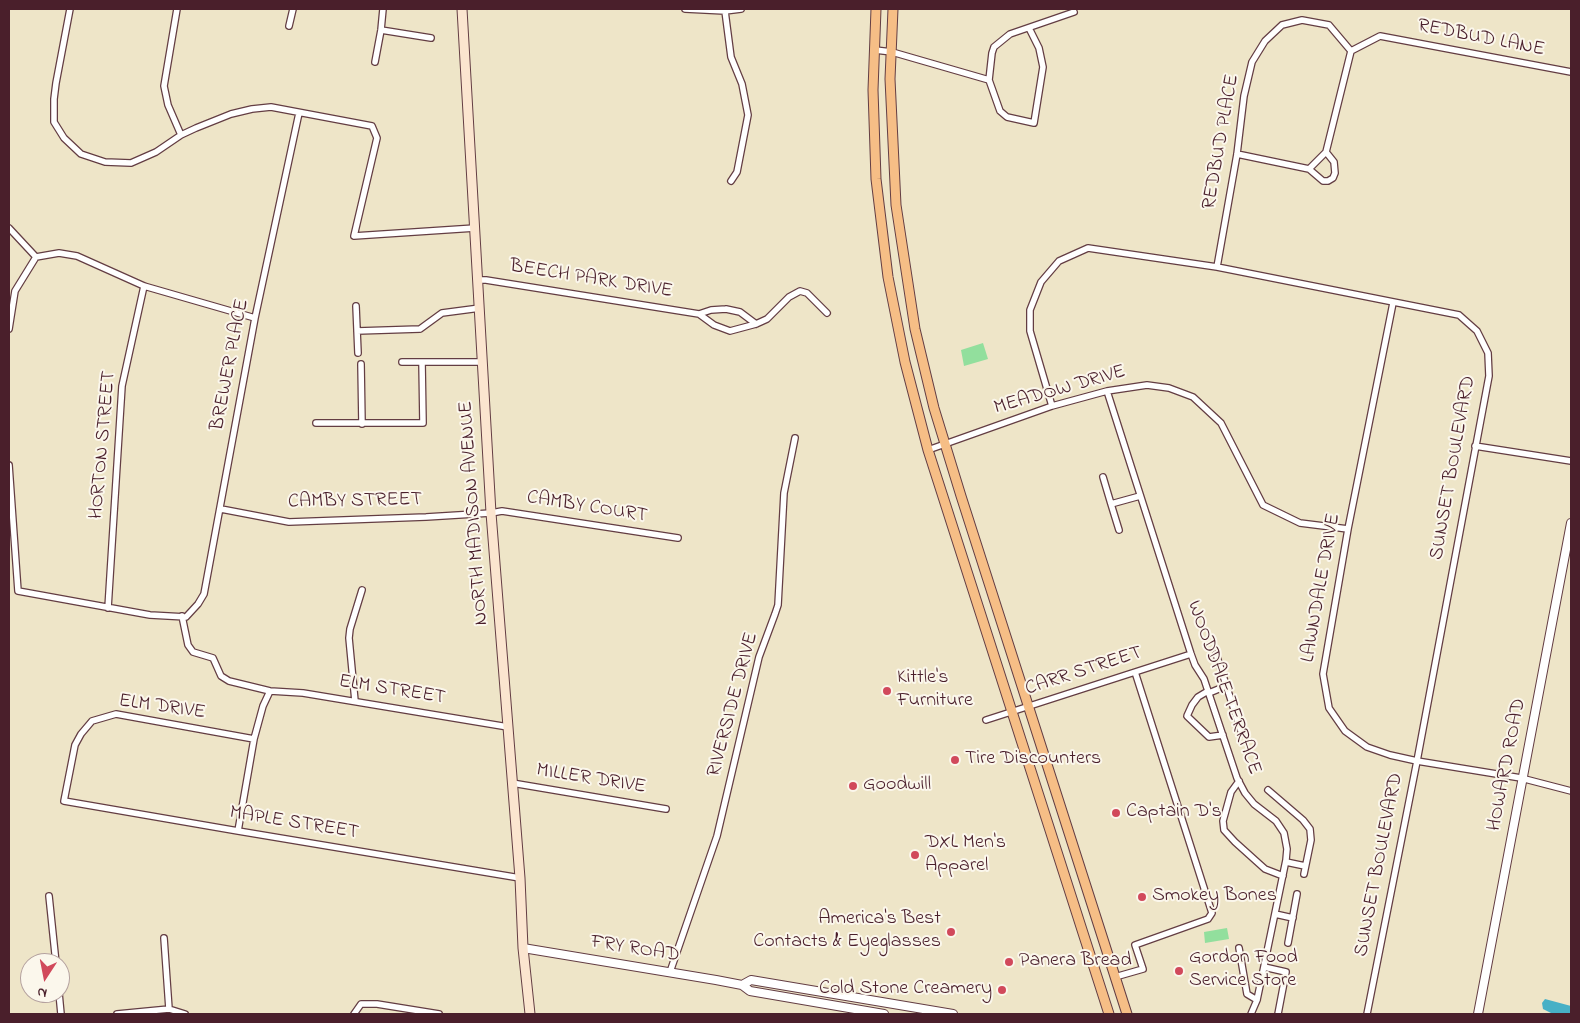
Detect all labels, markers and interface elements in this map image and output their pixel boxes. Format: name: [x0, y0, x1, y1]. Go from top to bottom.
street label: REDBUD LANE: [1415, 15, 1547, 63]
street label: REDBUD PLACE: [1198, 73, 1246, 211]
street label: BEECH PARK DRIVE: [508, 255, 674, 305]
street label: BREWER PLACE: [206, 297, 256, 433]
street label: MEADOW DRIVE: [991, 361, 1129, 421]
street label: HORTON STREET: [86, 370, 122, 520]
street label: SUNSET BOULEVARD: [1426, 374, 1482, 562]
street label: NORTH MADISON AVENUE: [455, 400, 495, 626]
street label: CAMBY COURT: [525, 487, 649, 529]
street label: CAMBY STREET: [288, 489, 422, 515]
street label: LAWNDALE DRIVE: [1297, 512, 1347, 664]
street label: WOODDALE TERRACE: [1180, 598, 1266, 778]
street label: RIVERSIDE DRIVE: [703, 630, 765, 780]
street label: CARR STREET: [1023, 642, 1145, 702]
place label: Kittle's Furniture: [897, 667, 973, 714]
street label: ELM STREET: [337, 671, 447, 711]
marker: Kittle's Furniture: [881, 685, 893, 697]
street label: ELM DRIVE: [117, 690, 207, 726]
street label: HOWARD ROAD: [1483, 697, 1533, 833]
place label: Tire Discounters: [965, 748, 1101, 772]
marker: Tire Discounters: [949, 754, 961, 766]
street label: MILLER DRIVE: [535, 759, 647, 801]
street label: SUNSET BOULEVARD: [1350, 771, 1410, 959]
place label: Goodwill: [863, 774, 931, 798]
marker: Goodwill: [847, 780, 859, 792]
place label: Captain D's: [1126, 801, 1222, 825]
street label: MAPLE STREET: [228, 802, 360, 846]
marker: Captain D's: [1110, 807, 1122, 819]
place label: DXL Men's Apparel: [925, 832, 1006, 879]
marker: DXL Men's Apparel: [909, 849, 921, 861]
place label: Smokey Bones: [1152, 885, 1277, 909]
marker: Smokey Bones: [1136, 891, 1148, 903]
place label: America's Best Contacts & Eyeglasses: [753, 908, 941, 955]
marker: America's Best Contacts & Eyeglasses: [945, 926, 957, 938]
street label: FRY ROAD: [589, 931, 681, 969]
place label: Gordon Food Service Store: [1189, 947, 1298, 994]
place label: Panera Bread: [1019, 950, 1132, 974]
north arrow: [20, 953, 70, 1003]
marker: Panera Bread: [1003, 956, 1015, 968]
marker: Gordon Food Service Store: [1173, 965, 1185, 977]
place label: Cold Stone Creamery: [819, 978, 992, 1002]
text: N: [36, 981, 49, 1003]
marker: Cold Stone Creamery: [996, 984, 1008, 996]

